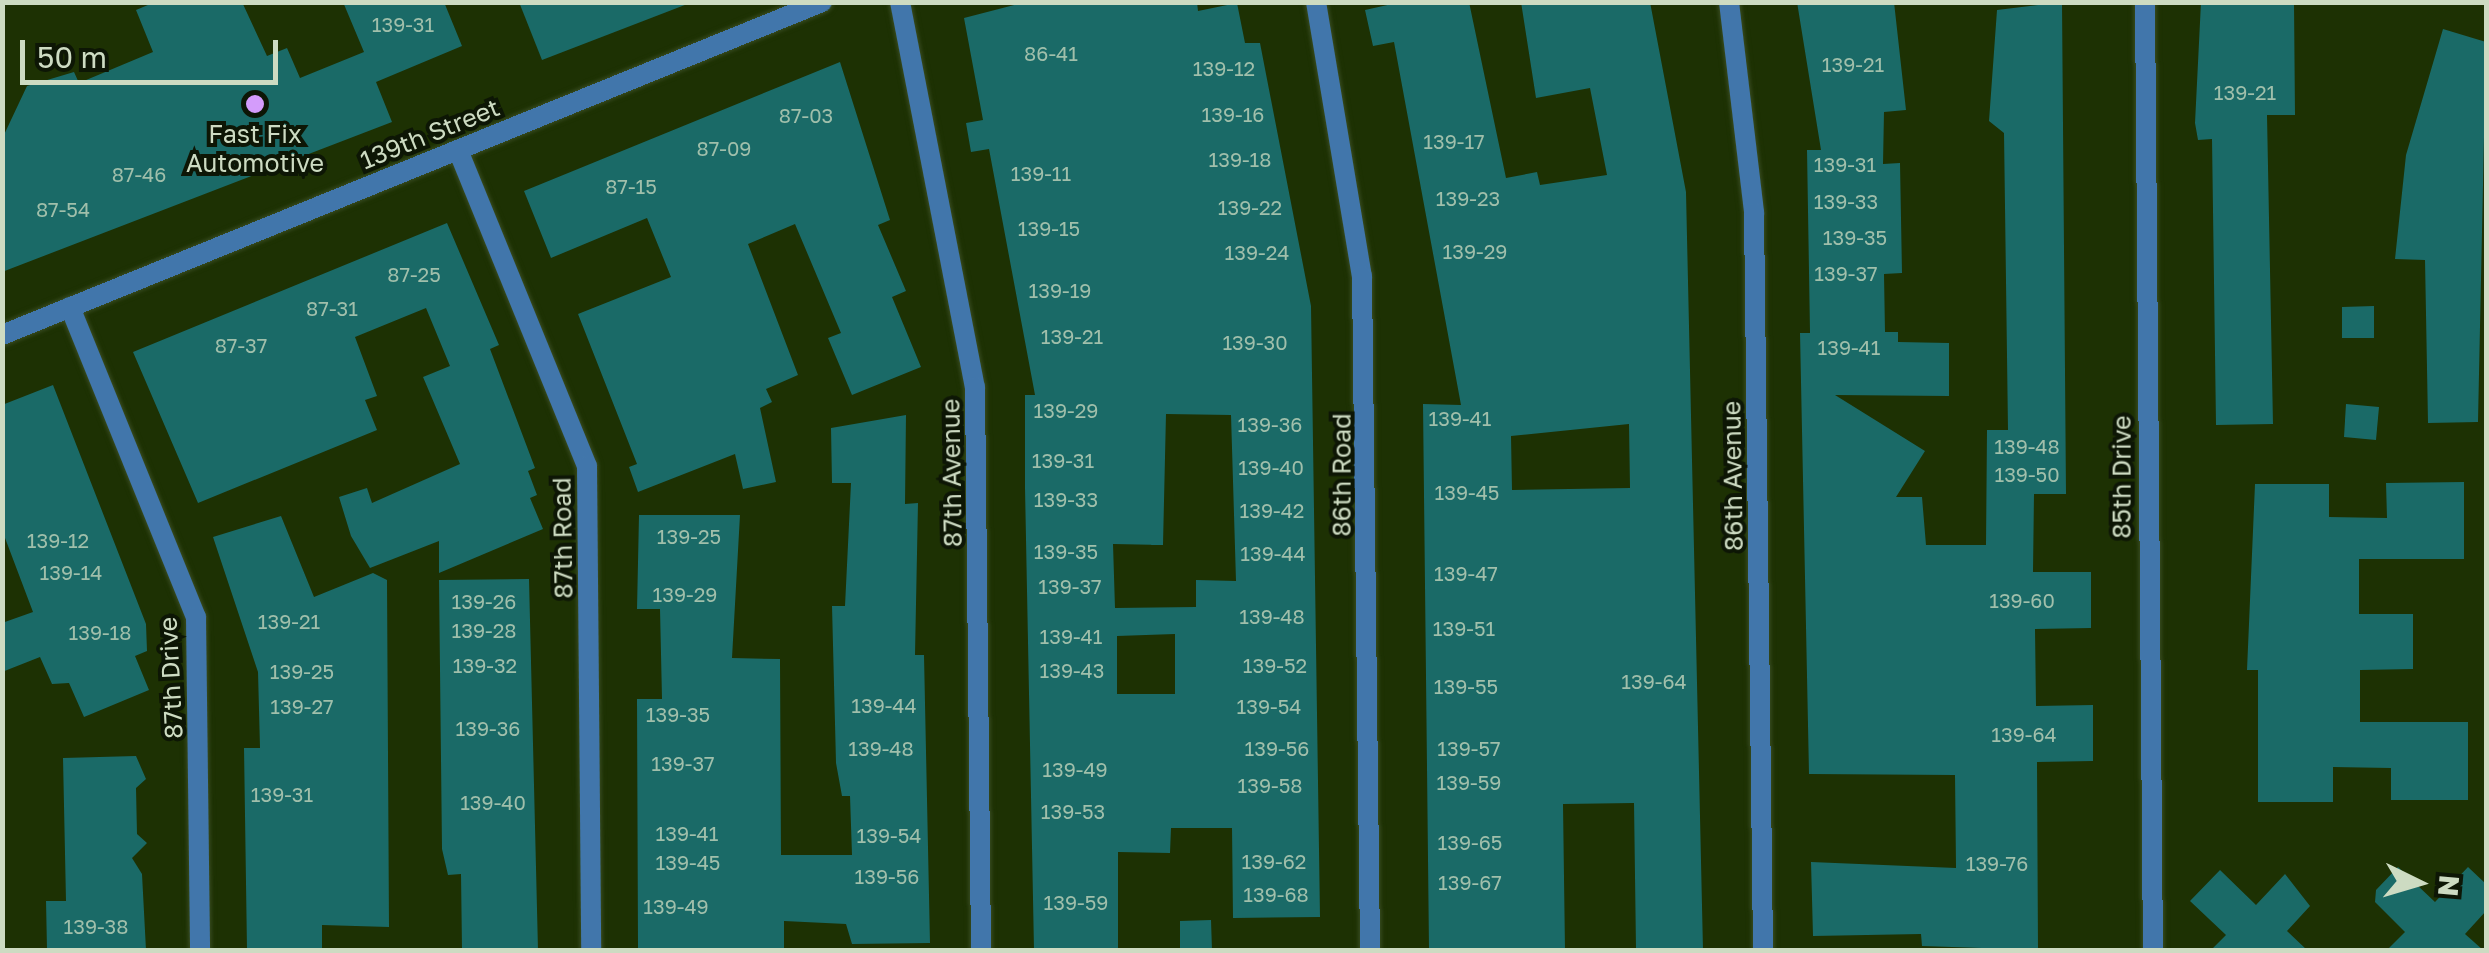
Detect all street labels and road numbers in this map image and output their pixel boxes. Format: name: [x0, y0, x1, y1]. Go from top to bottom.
street label: 139th Street: [356, 92, 504, 176]
street label: 87th Avenue: [936, 399, 968, 547]
street label: 86th Avenue: [1717, 401, 1749, 551]
street label: 86th Road: [1327, 413, 1357, 537]
street label: 85th Drive: [2107, 415, 2137, 539]
street label: 87th Road: [547, 477, 579, 599]
street label: 87th Drive: [153, 616, 189, 740]

